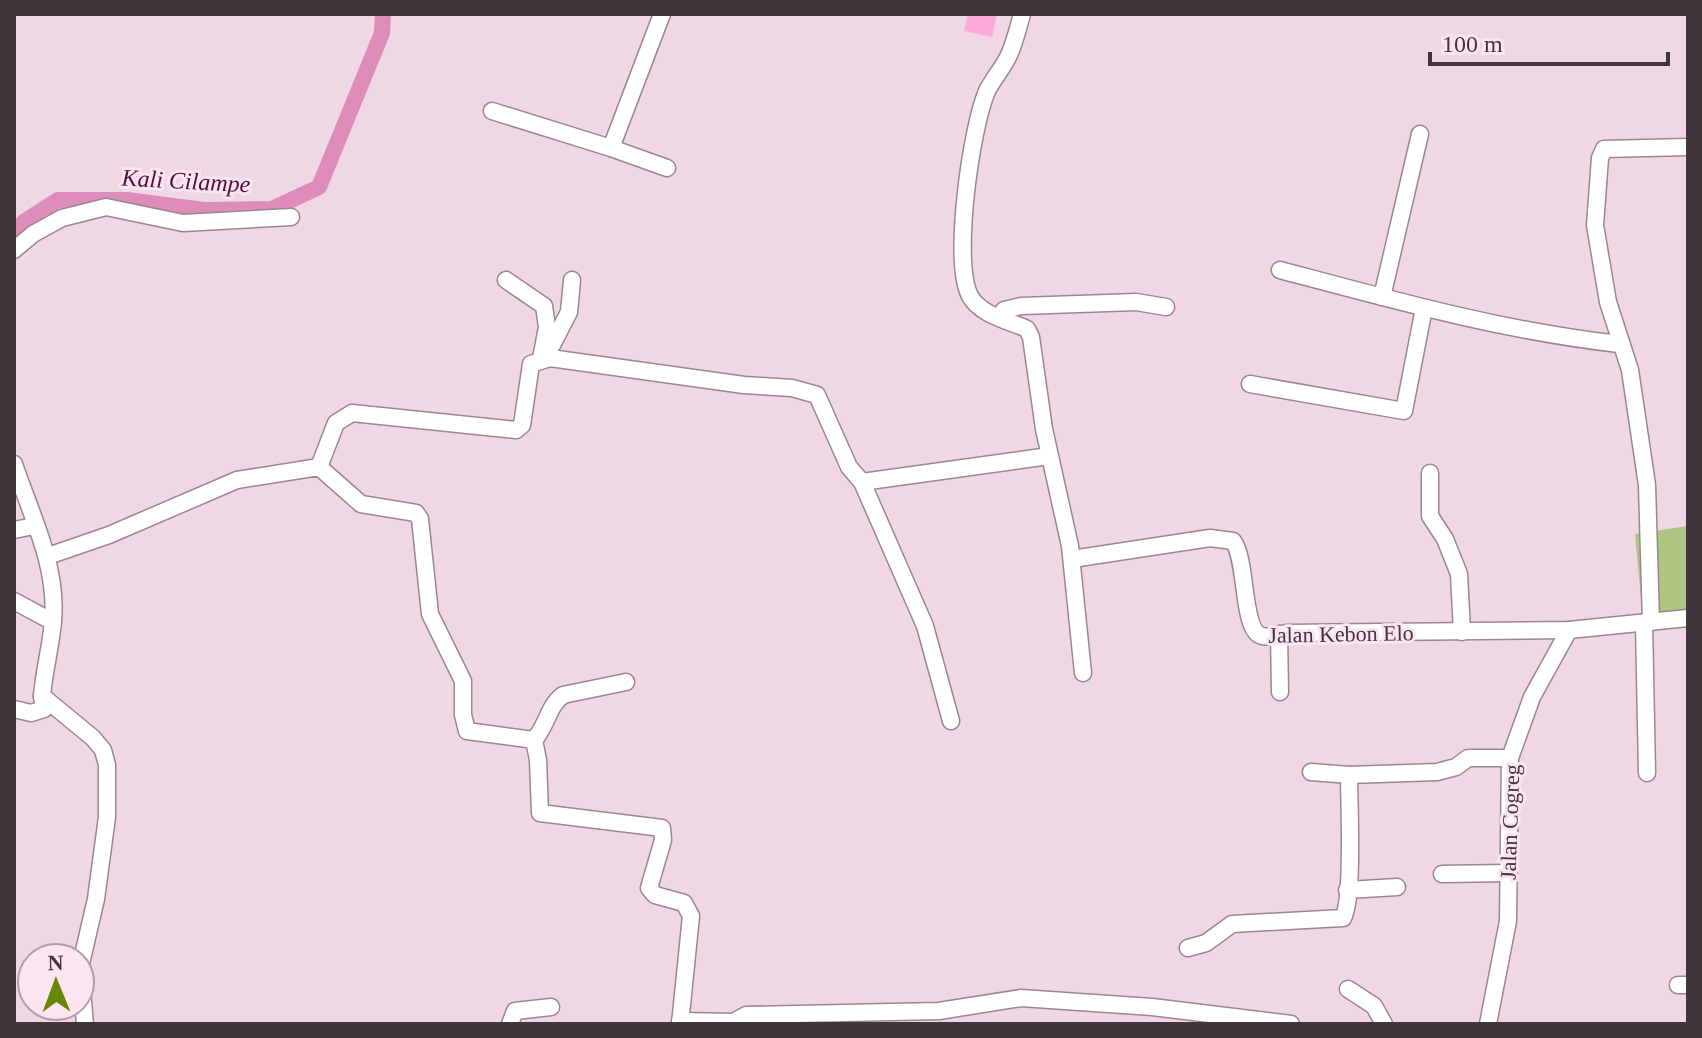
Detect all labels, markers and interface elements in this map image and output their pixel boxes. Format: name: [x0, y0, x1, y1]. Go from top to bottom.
scale bar: [1430, 16, 1668, 66]
text: 100 m: [1442, 31, 1503, 57]
water label: Kali Cilampe: [120, 165, 251, 197]
street label: Jalan Kebon Elo: [1268, 620, 1414, 648]
street label: Jalan Cogreg: [1495, 764, 1525, 880]
north arrow: [16, 942, 96, 1022]
text: N: [47, 950, 64, 975]

